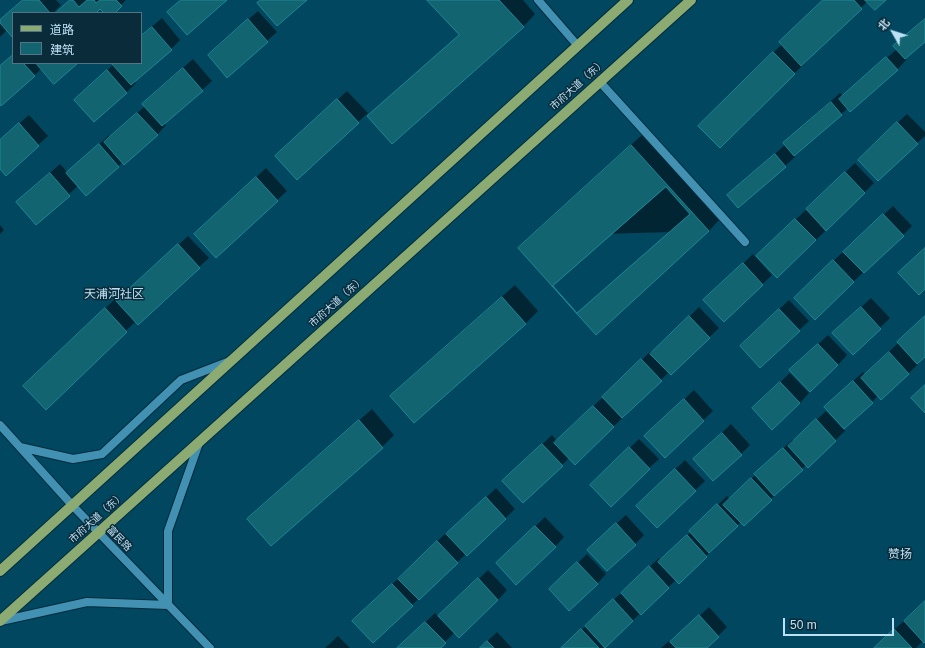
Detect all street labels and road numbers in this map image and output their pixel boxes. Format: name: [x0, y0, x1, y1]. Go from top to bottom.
street label: 市府大道（东）: [548, 57, 608, 113]
street label: 市府大道（东）: [307, 274, 367, 330]
street label: 市府大道（东）: [67, 490, 127, 546]
street label: 富民路: [104, 524, 134, 554]

